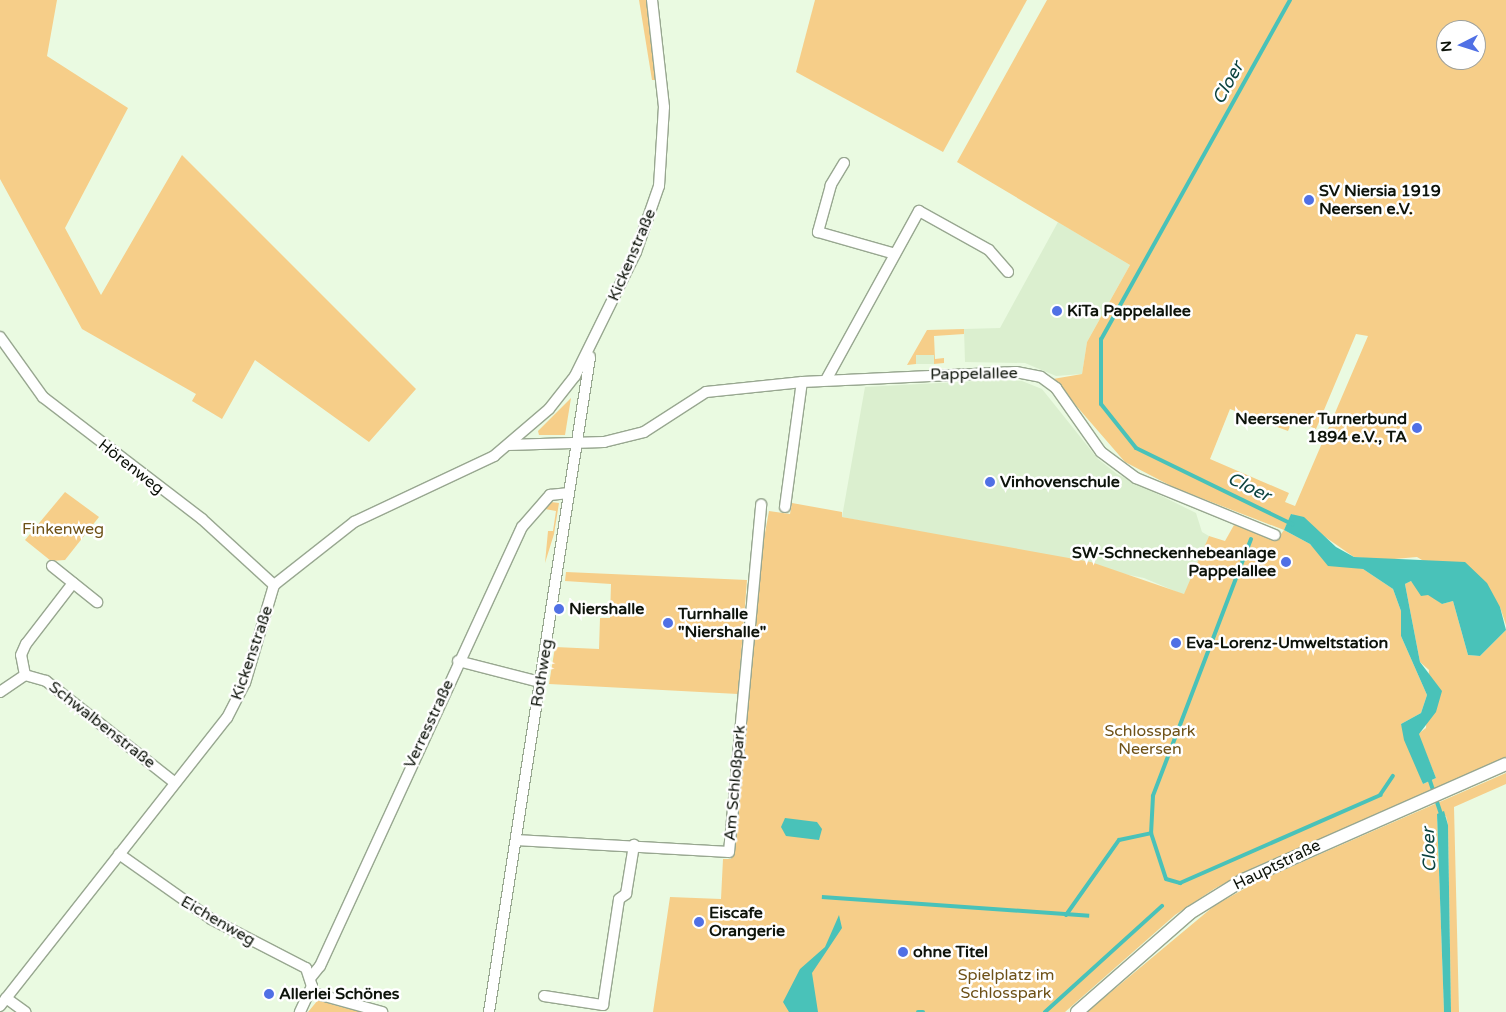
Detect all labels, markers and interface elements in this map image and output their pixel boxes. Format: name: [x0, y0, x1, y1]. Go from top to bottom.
north arrow: [1436, 20, 1486, 70]
text: N: [1438, 40, 1456, 53]
water label: Cloer: [1208, 58, 1248, 108]
place label: SV Niersia 1919 Neersen e.V.: [1319, 181, 1441, 219]
marker: SV Niersia 1919 Neersen e.V.: [1303, 194, 1315, 206]
street label: Kickenstraße: [604, 206, 660, 304]
place label: KiTa Pappelallee: [1067, 301, 1191, 321]
marker: KiTa Pappelallee: [1051, 305, 1063, 317]
street label: Pappelallee: [930, 364, 1018, 384]
place label: Neersener Turnerbund 1894 e.V., TA: [1235, 409, 1407, 447]
marker: Neersener Turnerbund 1894 e.V., TA: [1411, 422, 1423, 434]
street label: Hörenweg: [94, 435, 168, 499]
water label: Cloer: [1224, 467, 1274, 507]
place label: Vinhovenschule: [1000, 472, 1120, 492]
marker: Vinhovenschule: [984, 476, 996, 488]
park label: Finkenweg: [22, 519, 104, 539]
place label: SW-Schneckenhebeanlage Pappelallee: [1072, 543, 1276, 581]
marker: SW-Schneckenhebeanlage Pappelallee: [1280, 556, 1292, 568]
place label: Niershalle: [569, 599, 644, 619]
street label: Kickenstraße: [227, 603, 277, 703]
marker: Niershalle: [553, 603, 565, 615]
place label: Turnhalle "Niershalle": [678, 604, 766, 642]
marker: Turnhalle "Niershalle": [662, 617, 674, 629]
place label: Eva-Lorenz-Umweltstation: [1186, 633, 1388, 653]
marker: Eva-Lorenz-Umweltstation: [1170, 637, 1182, 649]
street label: Rothweg: [527, 638, 557, 708]
street label: Schwalbenstraße: [45, 677, 159, 773]
street label: Verresstraße: [400, 677, 458, 771]
park label: Schlosspark Neersen: [1104, 721, 1196, 759]
street label: Am Schloßpark: [720, 724, 750, 842]
water label: Cloer: [1417, 827, 1441, 873]
street label: Hauptstraße: [1230, 836, 1324, 894]
street label: Eichenweg: [177, 892, 259, 950]
place label: Eiscafe Orangerie: [709, 903, 785, 941]
marker: Eiscafe Orangerie: [693, 916, 705, 928]
place label: ohne Titel: [913, 942, 988, 962]
marker: ohne Titel: [897, 946, 909, 958]
park label: Spielplatz im Schlosspark: [958, 965, 1054, 1003]
place label: Allerlei Schönes: [279, 984, 400, 1004]
marker: Allerlei Schönes: [263, 988, 275, 1000]

